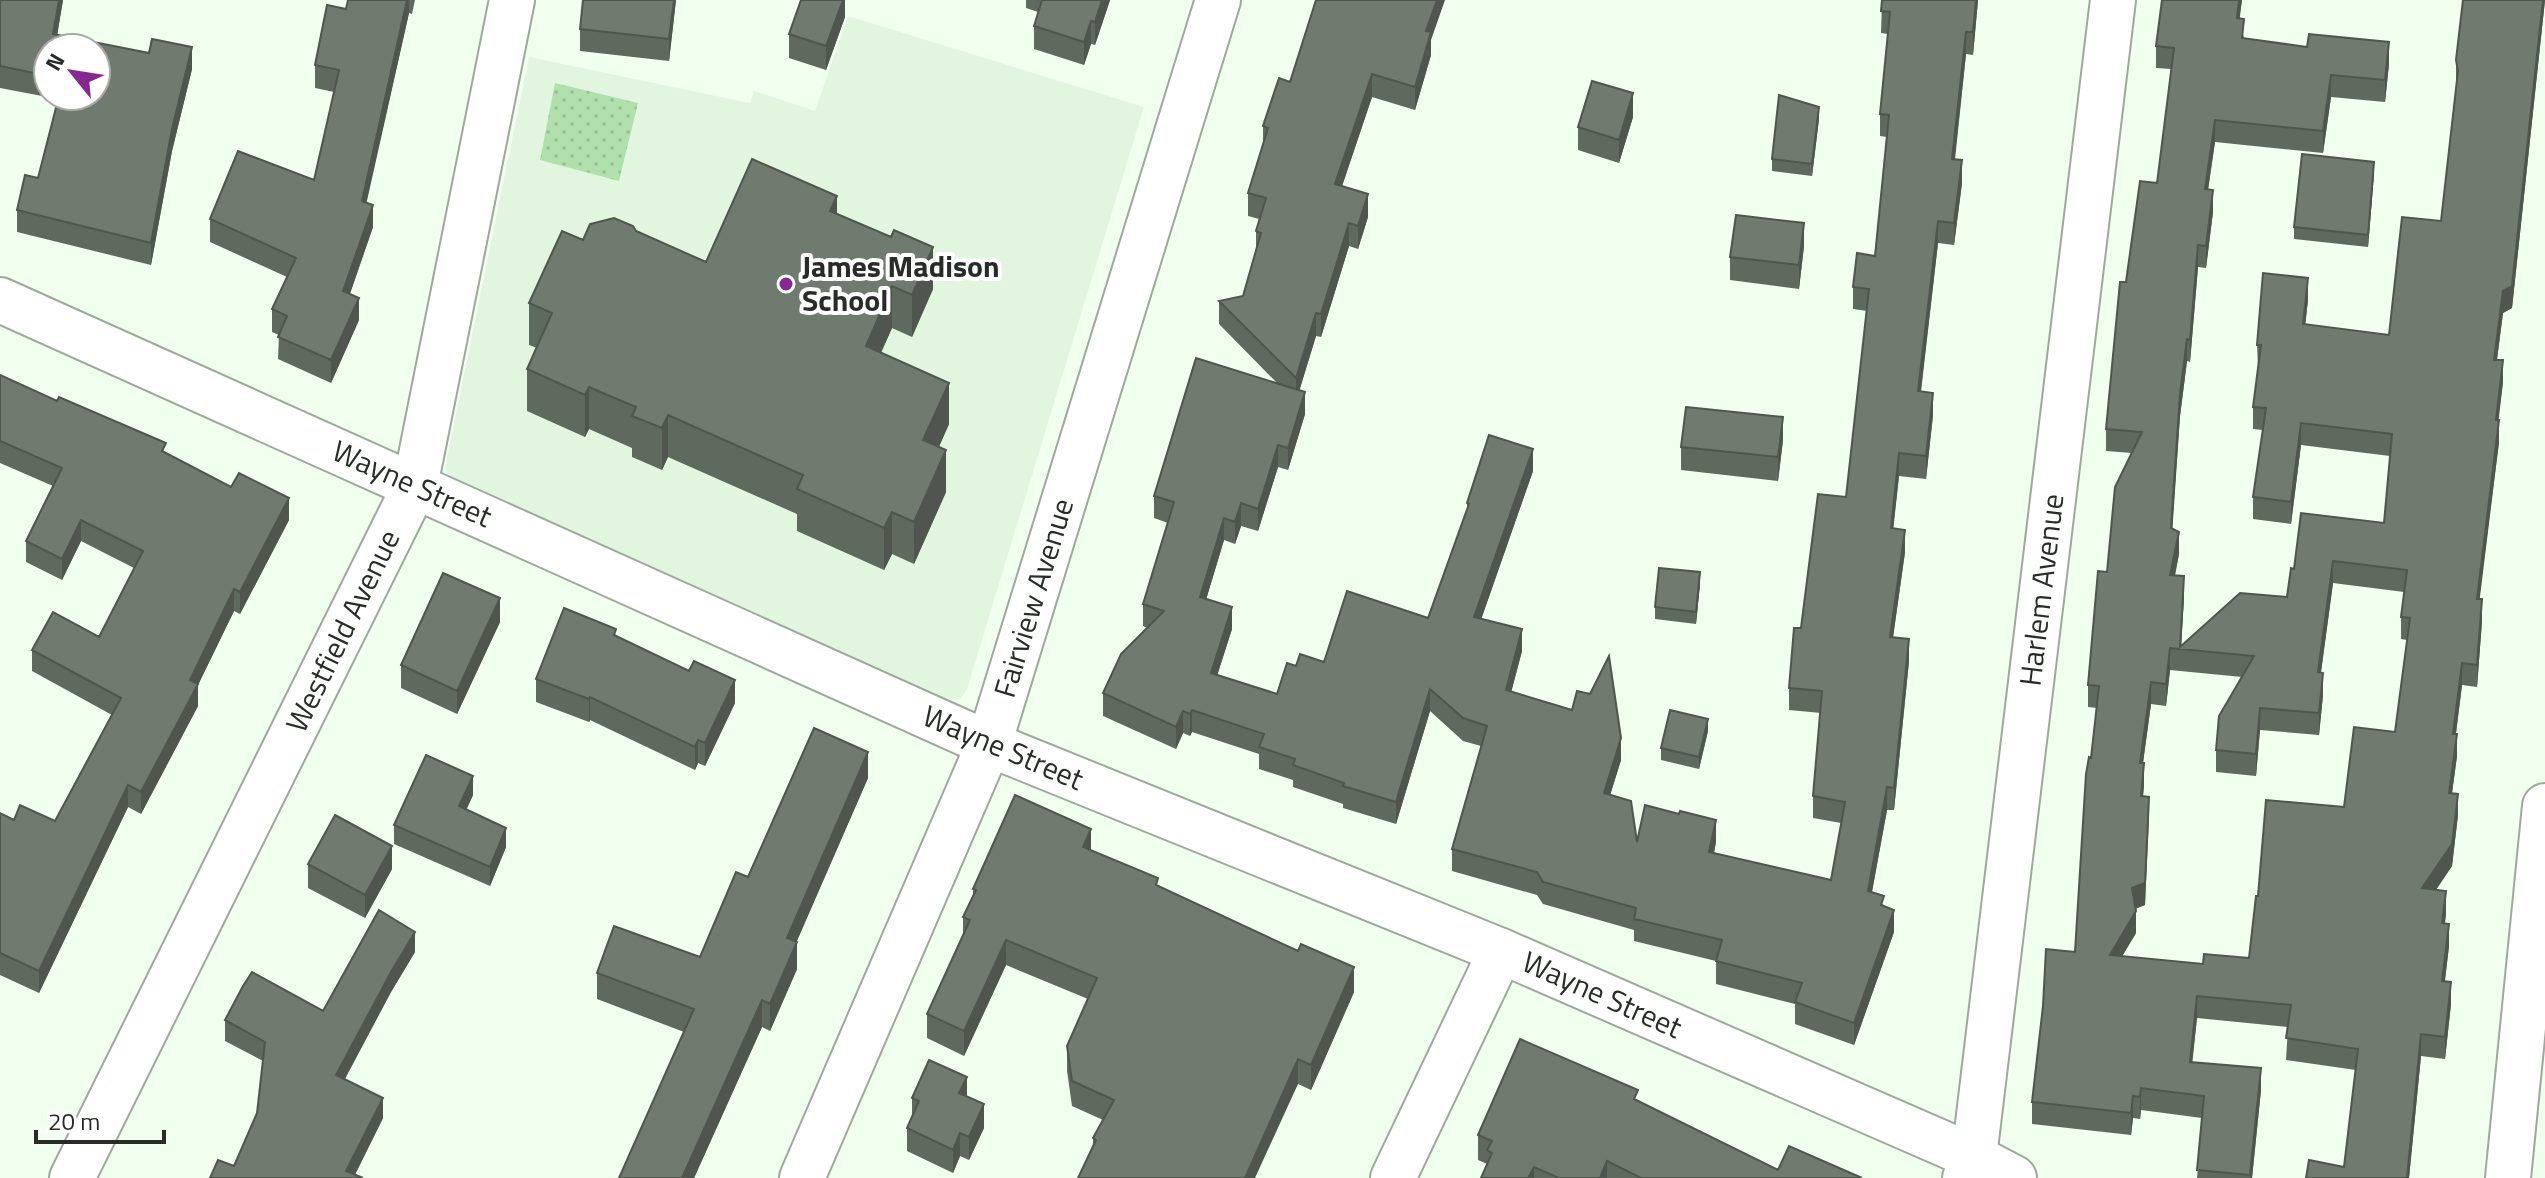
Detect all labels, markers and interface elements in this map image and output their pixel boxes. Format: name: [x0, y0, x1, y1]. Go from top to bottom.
north arrow: [32, 32, 112, 112]
text: N: [36, 47, 73, 77]
place label: James Madison School: [802, 243, 1000, 323]
marker: James Madison School: [777, 275, 795, 293]
street label: Wayne Street: [325, 427, 500, 539]
street label: Harlem Avenue: [2006, 491, 2076, 689]
street label: Fairview Avenue: [981, 492, 1085, 703]
street label: Westfield Avenue: [273, 521, 411, 740]
street label: Wayne Street: [916, 693, 1091, 802]
street label: Wayne Street: [1515, 938, 1690, 1050]
scale bar: [36, 1094, 164, 1144]
text: 20 m: [48, 1103, 100, 1139]

